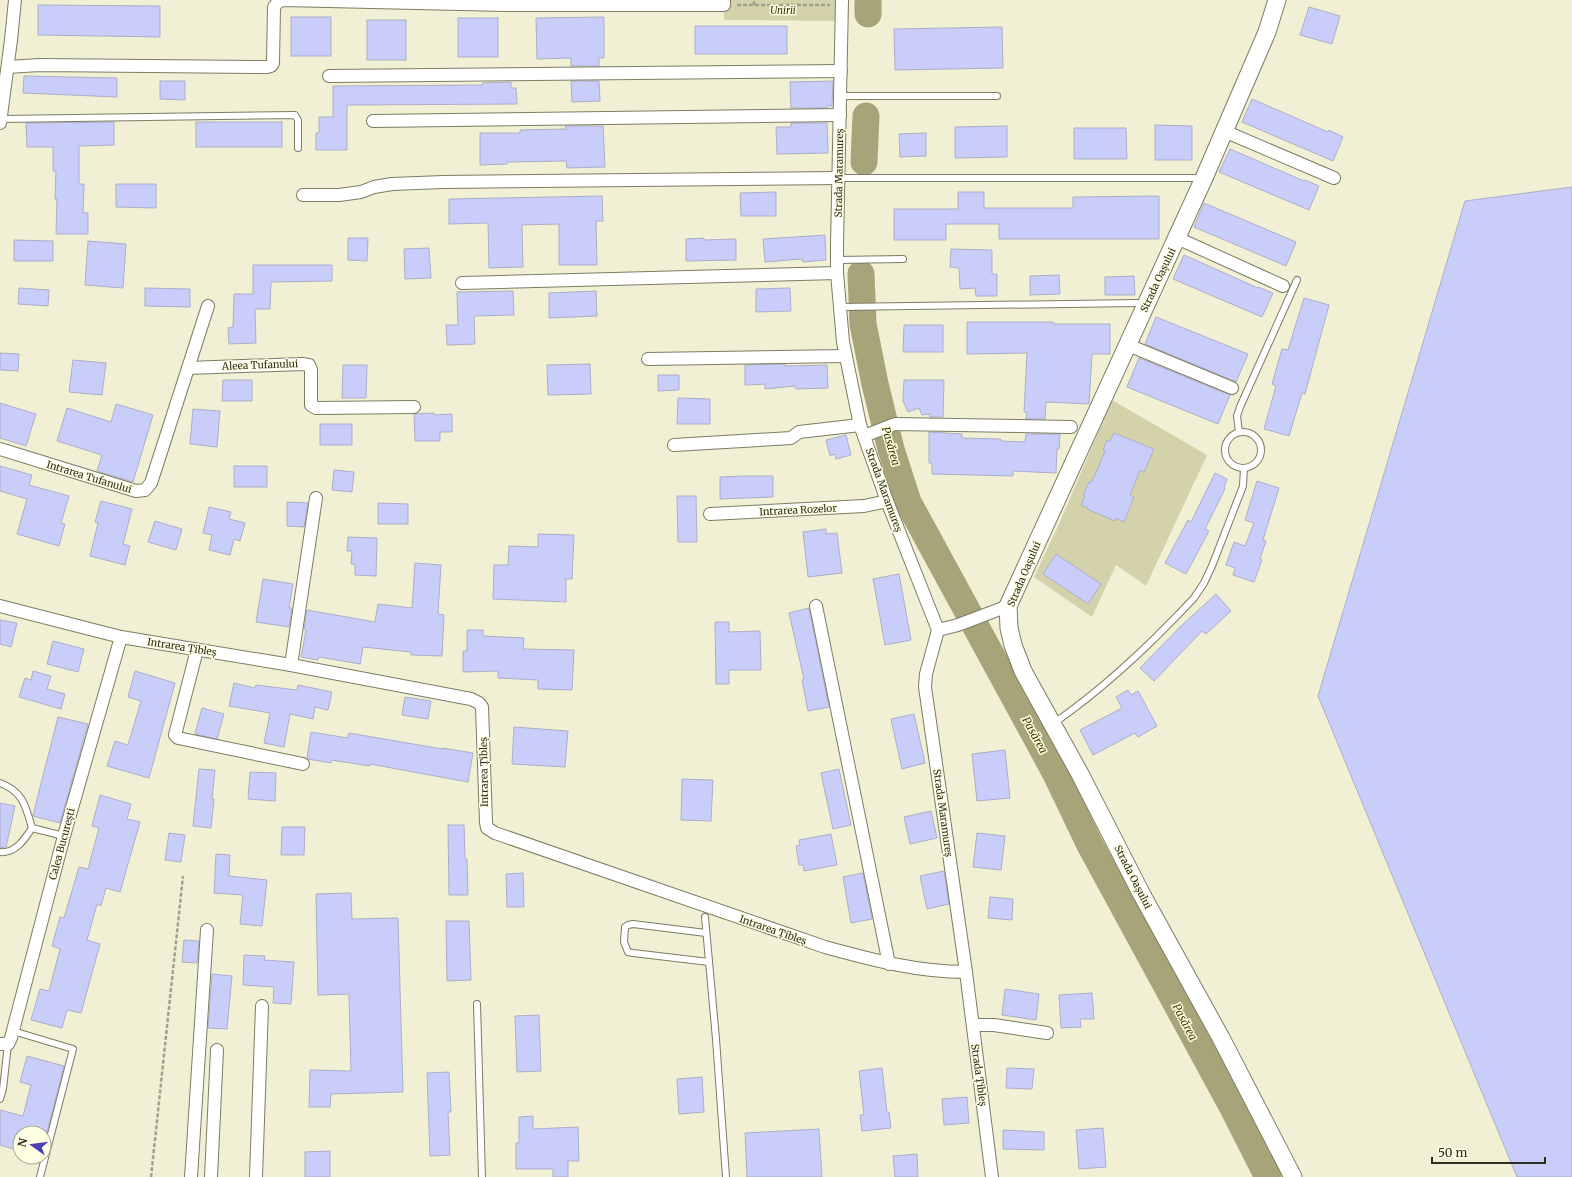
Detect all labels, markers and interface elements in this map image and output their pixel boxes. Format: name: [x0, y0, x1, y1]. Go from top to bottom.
park label: Unirii: [770, 4, 796, 17]
street label: Strada Maramureș: [832, 128, 846, 218]
street label: Strada Oașului: [1137, 246, 1179, 314]
street label: Aleea Tufanului: [221, 357, 298, 373]
water label: Pasărea: [879, 425, 903, 467]
street label: Strada Maramureș: [863, 446, 905, 534]
street label: Intrarea Tufanului: [45, 458, 133, 496]
street label: Intrarea Rozelor: [759, 501, 838, 519]
street label: Strada Oașului: [1004, 539, 1044, 609]
street label: Intrarea Țibleș: [146, 635, 218, 659]
water label: Pasărea: [1019, 714, 1051, 756]
street label: Intrarea Țibleș: [477, 737, 491, 807]
street label: Strada Maramureș: [930, 768, 956, 858]
street label: Calea București: [46, 807, 78, 881]
street label: Strada Oașului: [1111, 843, 1155, 911]
street label: Intrarea Țibleș: [738, 912, 808, 948]
water label: Pasărea: [1169, 1001, 1201, 1043]
street label: Strada Țibleș: [968, 1043, 990, 1107]
north arrow: [12, 1125, 52, 1165]
text: N: [14, 1136, 30, 1148]
scale bar: [1432, 1139, 1545, 1165]
text: 50 m: [1438, 1145, 1467, 1160]

